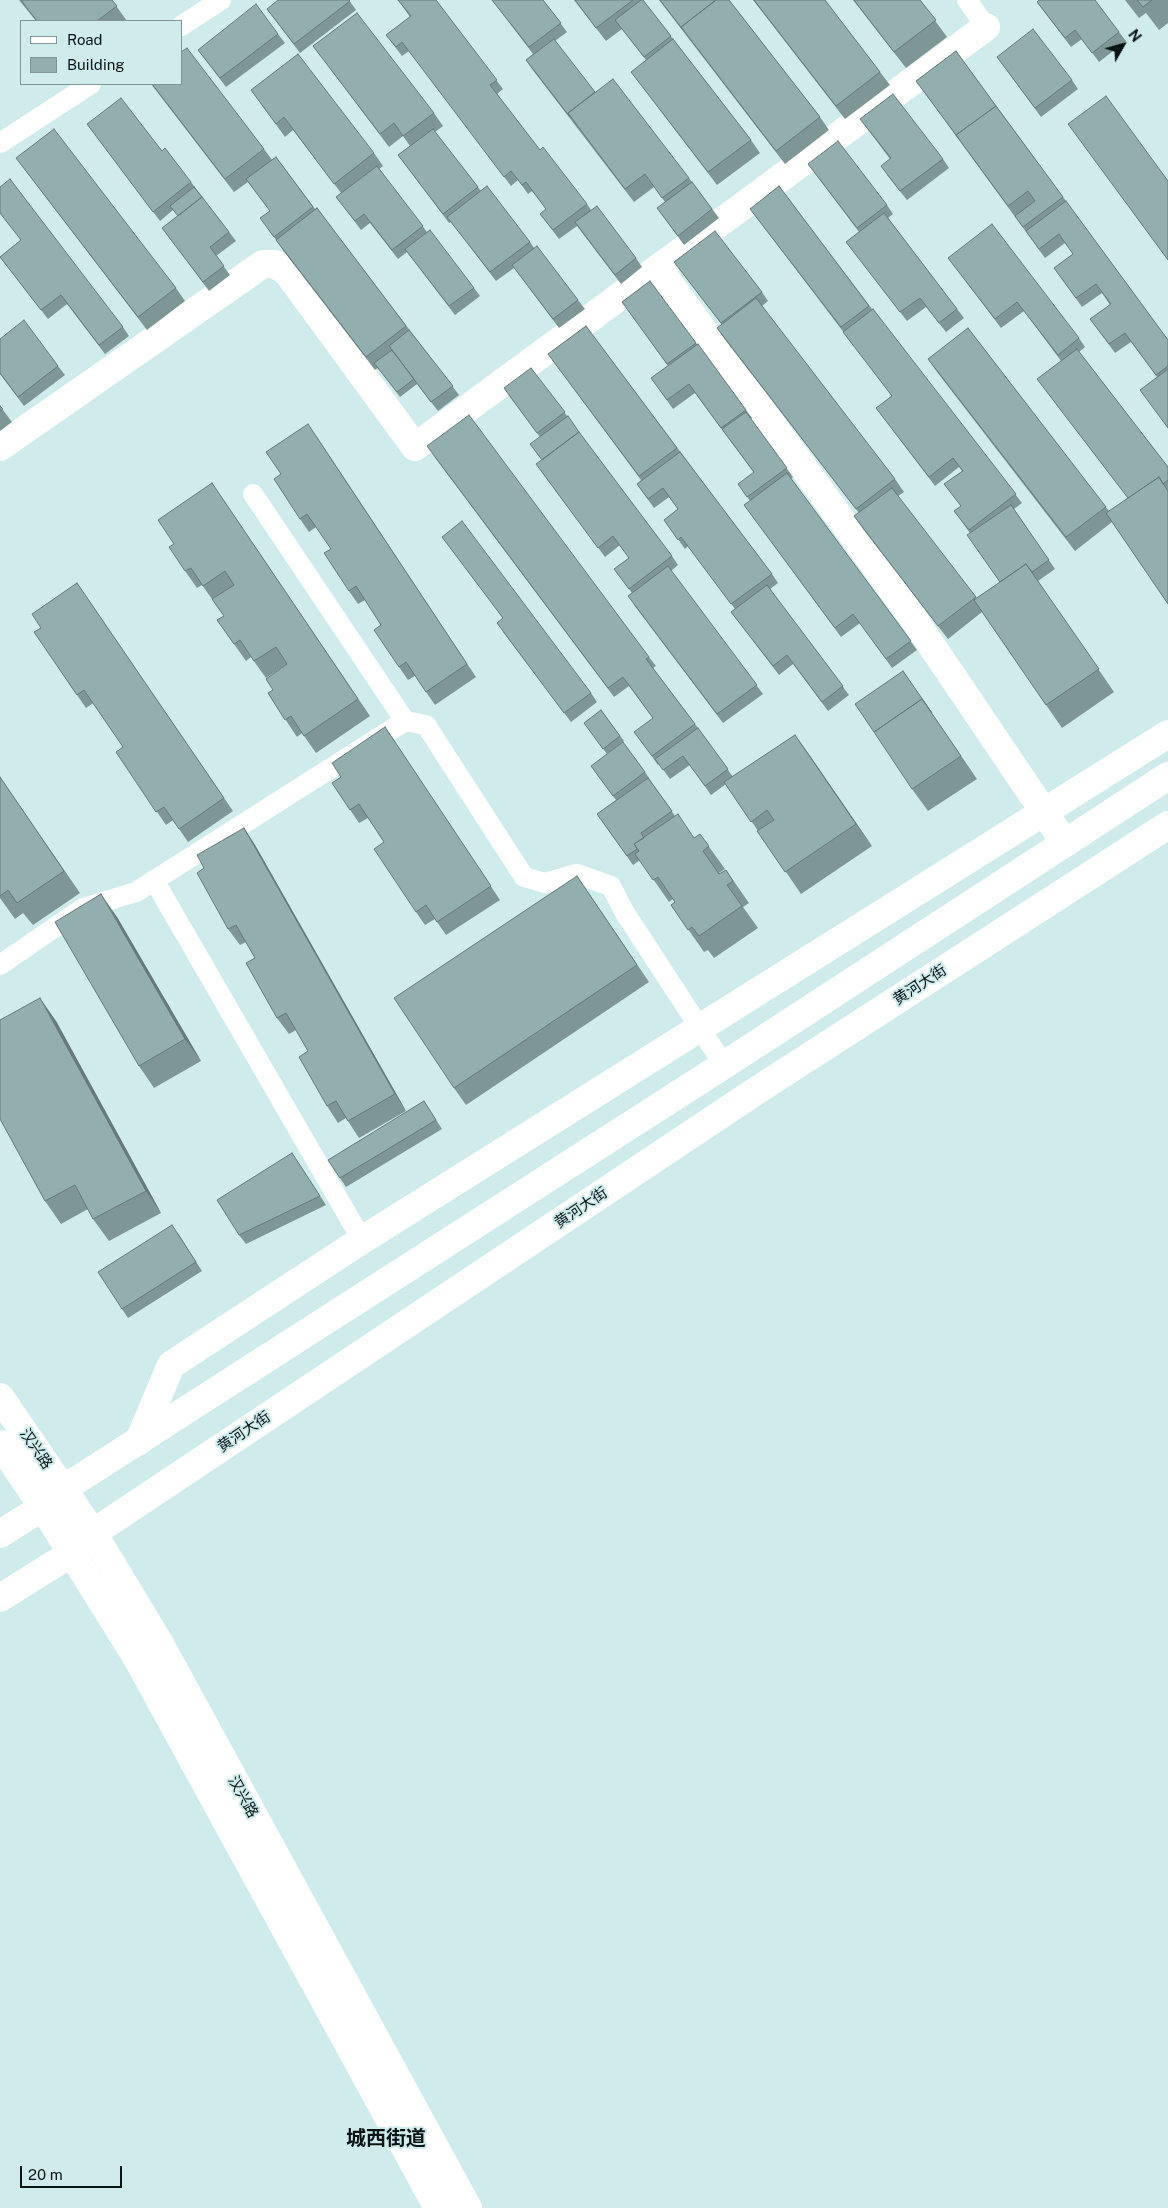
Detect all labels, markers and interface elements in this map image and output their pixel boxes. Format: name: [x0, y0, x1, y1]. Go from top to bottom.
legend: [20, 20, 182, 85]
north arrow: [1098, 20, 1148, 70]
text: N: [1125, 27, 1144, 45]
text: Road: [67, 31, 103, 48]
text: Building: [67, 56, 125, 73]
street label: 黄河大街: [890, 961, 950, 1009]
street label: 黄河大街: [551, 1184, 611, 1232]
street label: 黄河大街: [214, 1408, 274, 1456]
street label: 汉兴路: [16, 1425, 56, 1473]
street label: 汉兴路: [224, 1773, 262, 1821]
district label: 城西街道: [346, 2127, 426, 2151]
scale bar: [22, 2156, 125, 2188]
text: 20 m: [28, 2166, 63, 2183]

